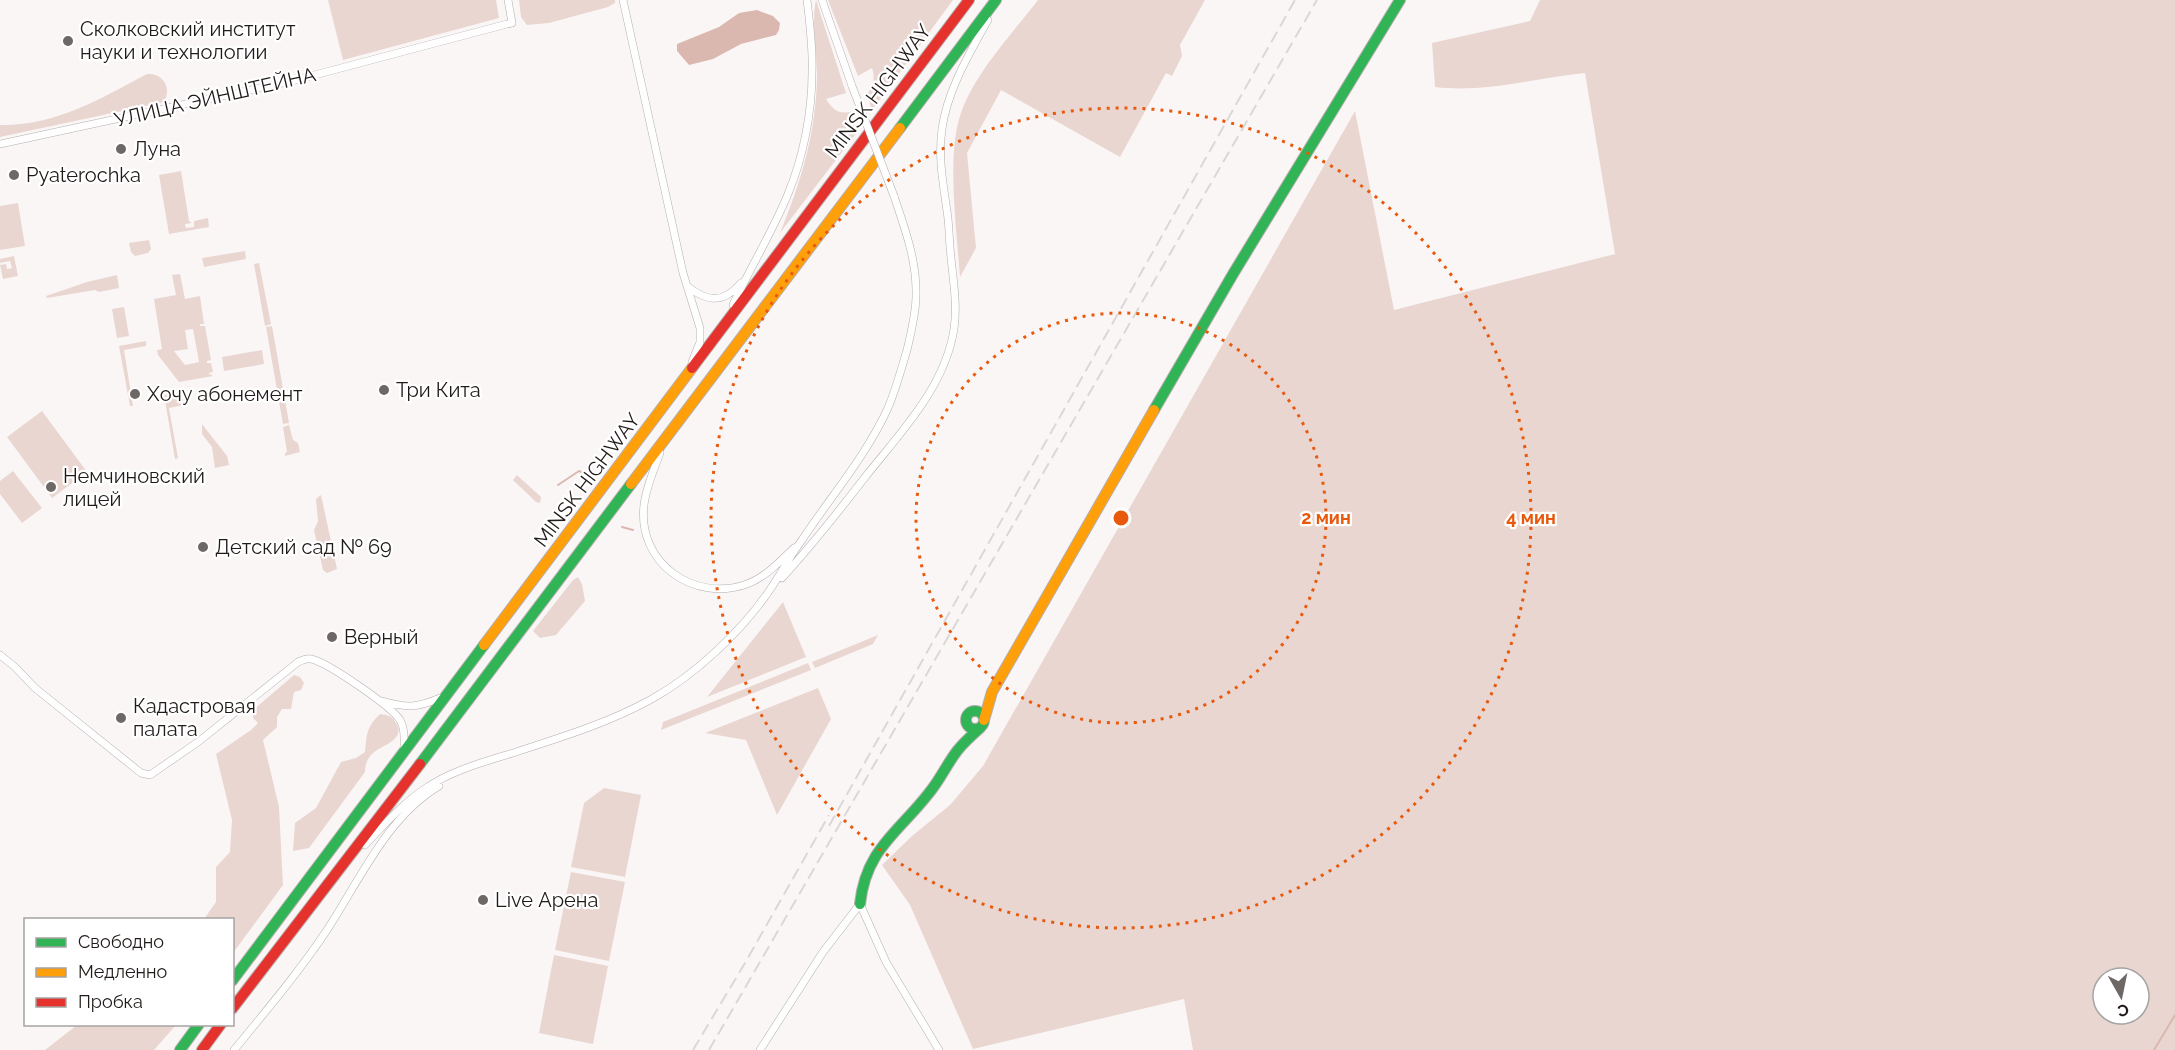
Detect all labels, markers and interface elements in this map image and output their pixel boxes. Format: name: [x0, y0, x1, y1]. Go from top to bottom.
place label: Сколковский институт науки и технологии: [80, 17, 296, 64]
street label: MINSK HIGHWAY: [820, 19, 936, 163]
marker: Сколковский институт науки и технологии: [61, 34, 75, 48]
street label: УЛИЦА ЭЙНШТЕЙНА: [112, 62, 318, 132]
place label: Луна: [133, 137, 181, 161]
marker: Луна: [114, 142, 128, 156]
place label: Pyaterochka: [26, 163, 141, 187]
marker: Pyaterochka: [7, 168, 21, 182]
place label: Три Кита: [396, 378, 481, 402]
place label: Хочу абонемент: [147, 382, 303, 406]
marker: Три Кита: [377, 383, 391, 397]
marker: Хочу абонемент: [128, 387, 142, 401]
street label: MINSK HIGHWAY: [529, 408, 645, 552]
place label: Немчиновский лицей: [63, 464, 205, 511]
marker: Немчиновский лицей: [44, 480, 58, 494]
text: 2 мин: [1301, 507, 1351, 528]
text: 4 мин: [1506, 507, 1556, 528]
centre of rings: [1111, 508, 1131, 528]
place label: Детский сад № 69: [215, 535, 392, 559]
marker: Детский сад № 69: [196, 540, 210, 554]
place label: Верный: [344, 625, 419, 649]
marker: Верный: [325, 630, 339, 644]
place label: Кадастровая палата: [133, 694, 256, 741]
marker: Кадастровая палата: [114, 711, 128, 725]
place label: Live Арена: [495, 888, 598, 912]
marker: Live Арена: [476, 893, 490, 907]
legend: [24, 918, 234, 1026]
text: Свободно: [78, 931, 164, 952]
text: Медленно: [78, 961, 167, 982]
north arrow: [2091, 966, 2151, 1026]
text: Пробка: [78, 991, 143, 1012]
text: С: [2116, 1000, 2130, 1021]

